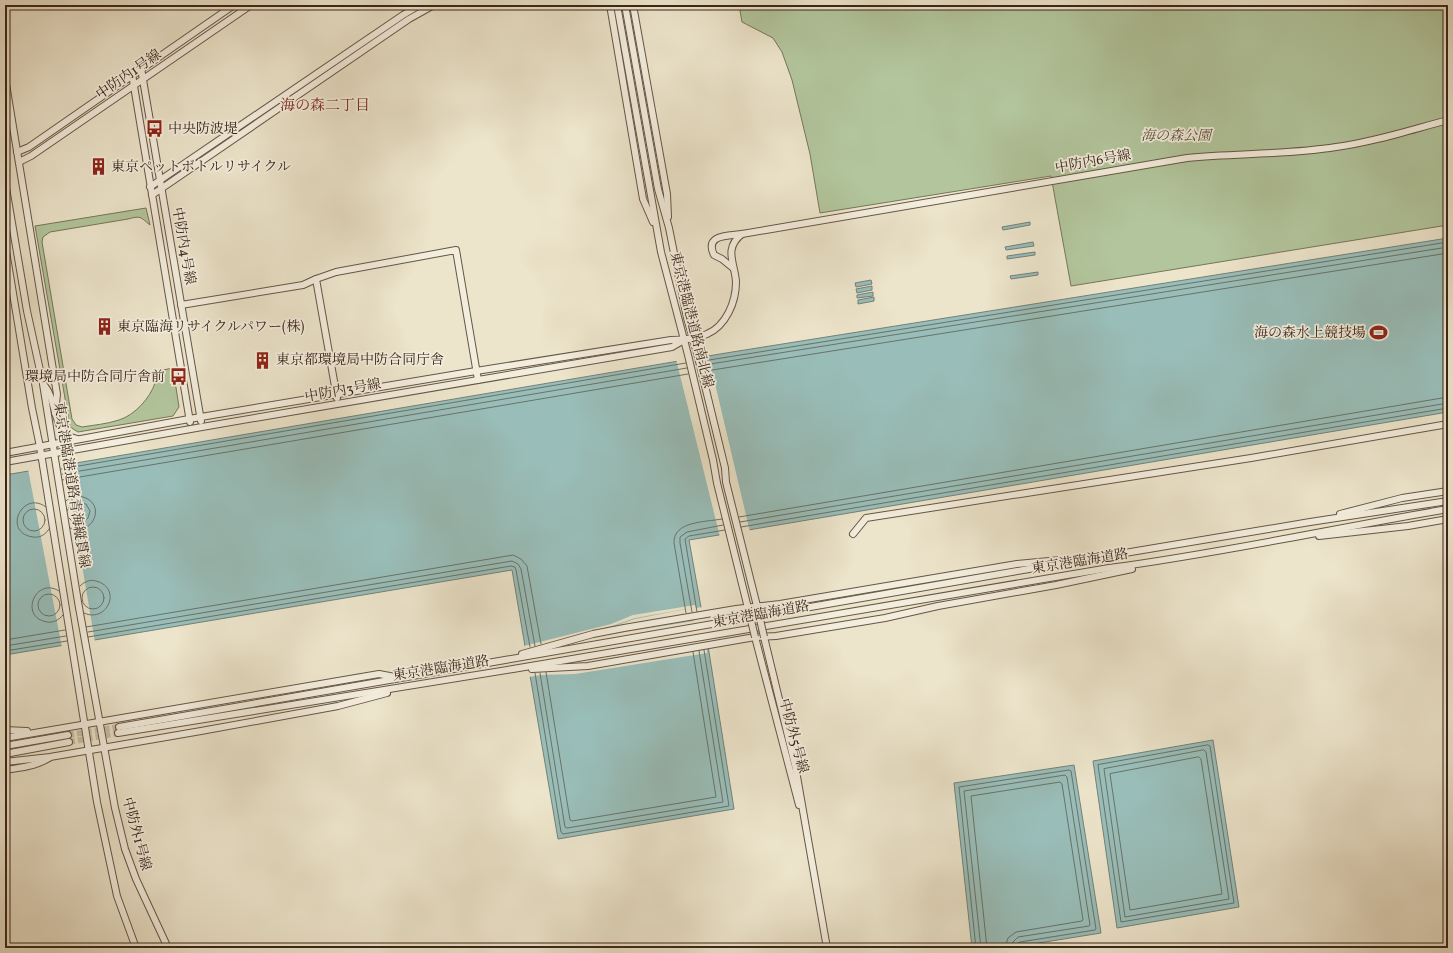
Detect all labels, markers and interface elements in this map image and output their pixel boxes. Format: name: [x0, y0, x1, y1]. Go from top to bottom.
street label: 中防内1号線: [93, 46, 165, 104]
district label: 海の森二丁目: [280, 96, 370, 117]
bus stop icon: 中央防波堤: [145, 119, 165, 139]
place label: 中央防波堤: [168, 120, 238, 139]
park label: 海の森公園: [1141, 127, 1213, 146]
street label: 中防内6号線: [1053, 146, 1133, 178]
building icon: 東京ペットボトルリサイクル: [88, 157, 108, 177]
place label: 東京ペットボトルリサイクル: [111, 158, 291, 177]
street label: 中防内4号線: [167, 206, 199, 286]
street label: 東京港臨港道路南北線: [665, 250, 717, 390]
building icon: 東京臨海リサイクルパワー(株): [94, 317, 114, 337]
place label: 東京臨海リサイクルパワー(株): [117, 318, 304, 337]
sports icon: 海の森水上競技場: [1369, 323, 1389, 343]
place label: 海の森水上競技場: [1254, 324, 1366, 343]
building icon: 東京都環境局中防合同庁舎: [253, 350, 273, 370]
place label: 東京都環境局中防合同庁舎: [276, 351, 444, 370]
bus stop icon: 環境局中防合同庁舎前: [168, 367, 188, 387]
place label: 環境局中防合同庁舎前: [25, 368, 165, 387]
street label: 中防内3号線: [303, 375, 383, 407]
street label: 東京港臨港道路青海縦貫線: [48, 401, 94, 569]
street label: 東京港臨海道路: [1030, 545, 1130, 579]
street label: 東京港臨海道路: [711, 597, 811, 633]
street label: 東京港臨海道路: [391, 652, 491, 686]
street label: 中防外5号線: [774, 696, 812, 776]
street label: 中防外1号線: [117, 795, 155, 873]

